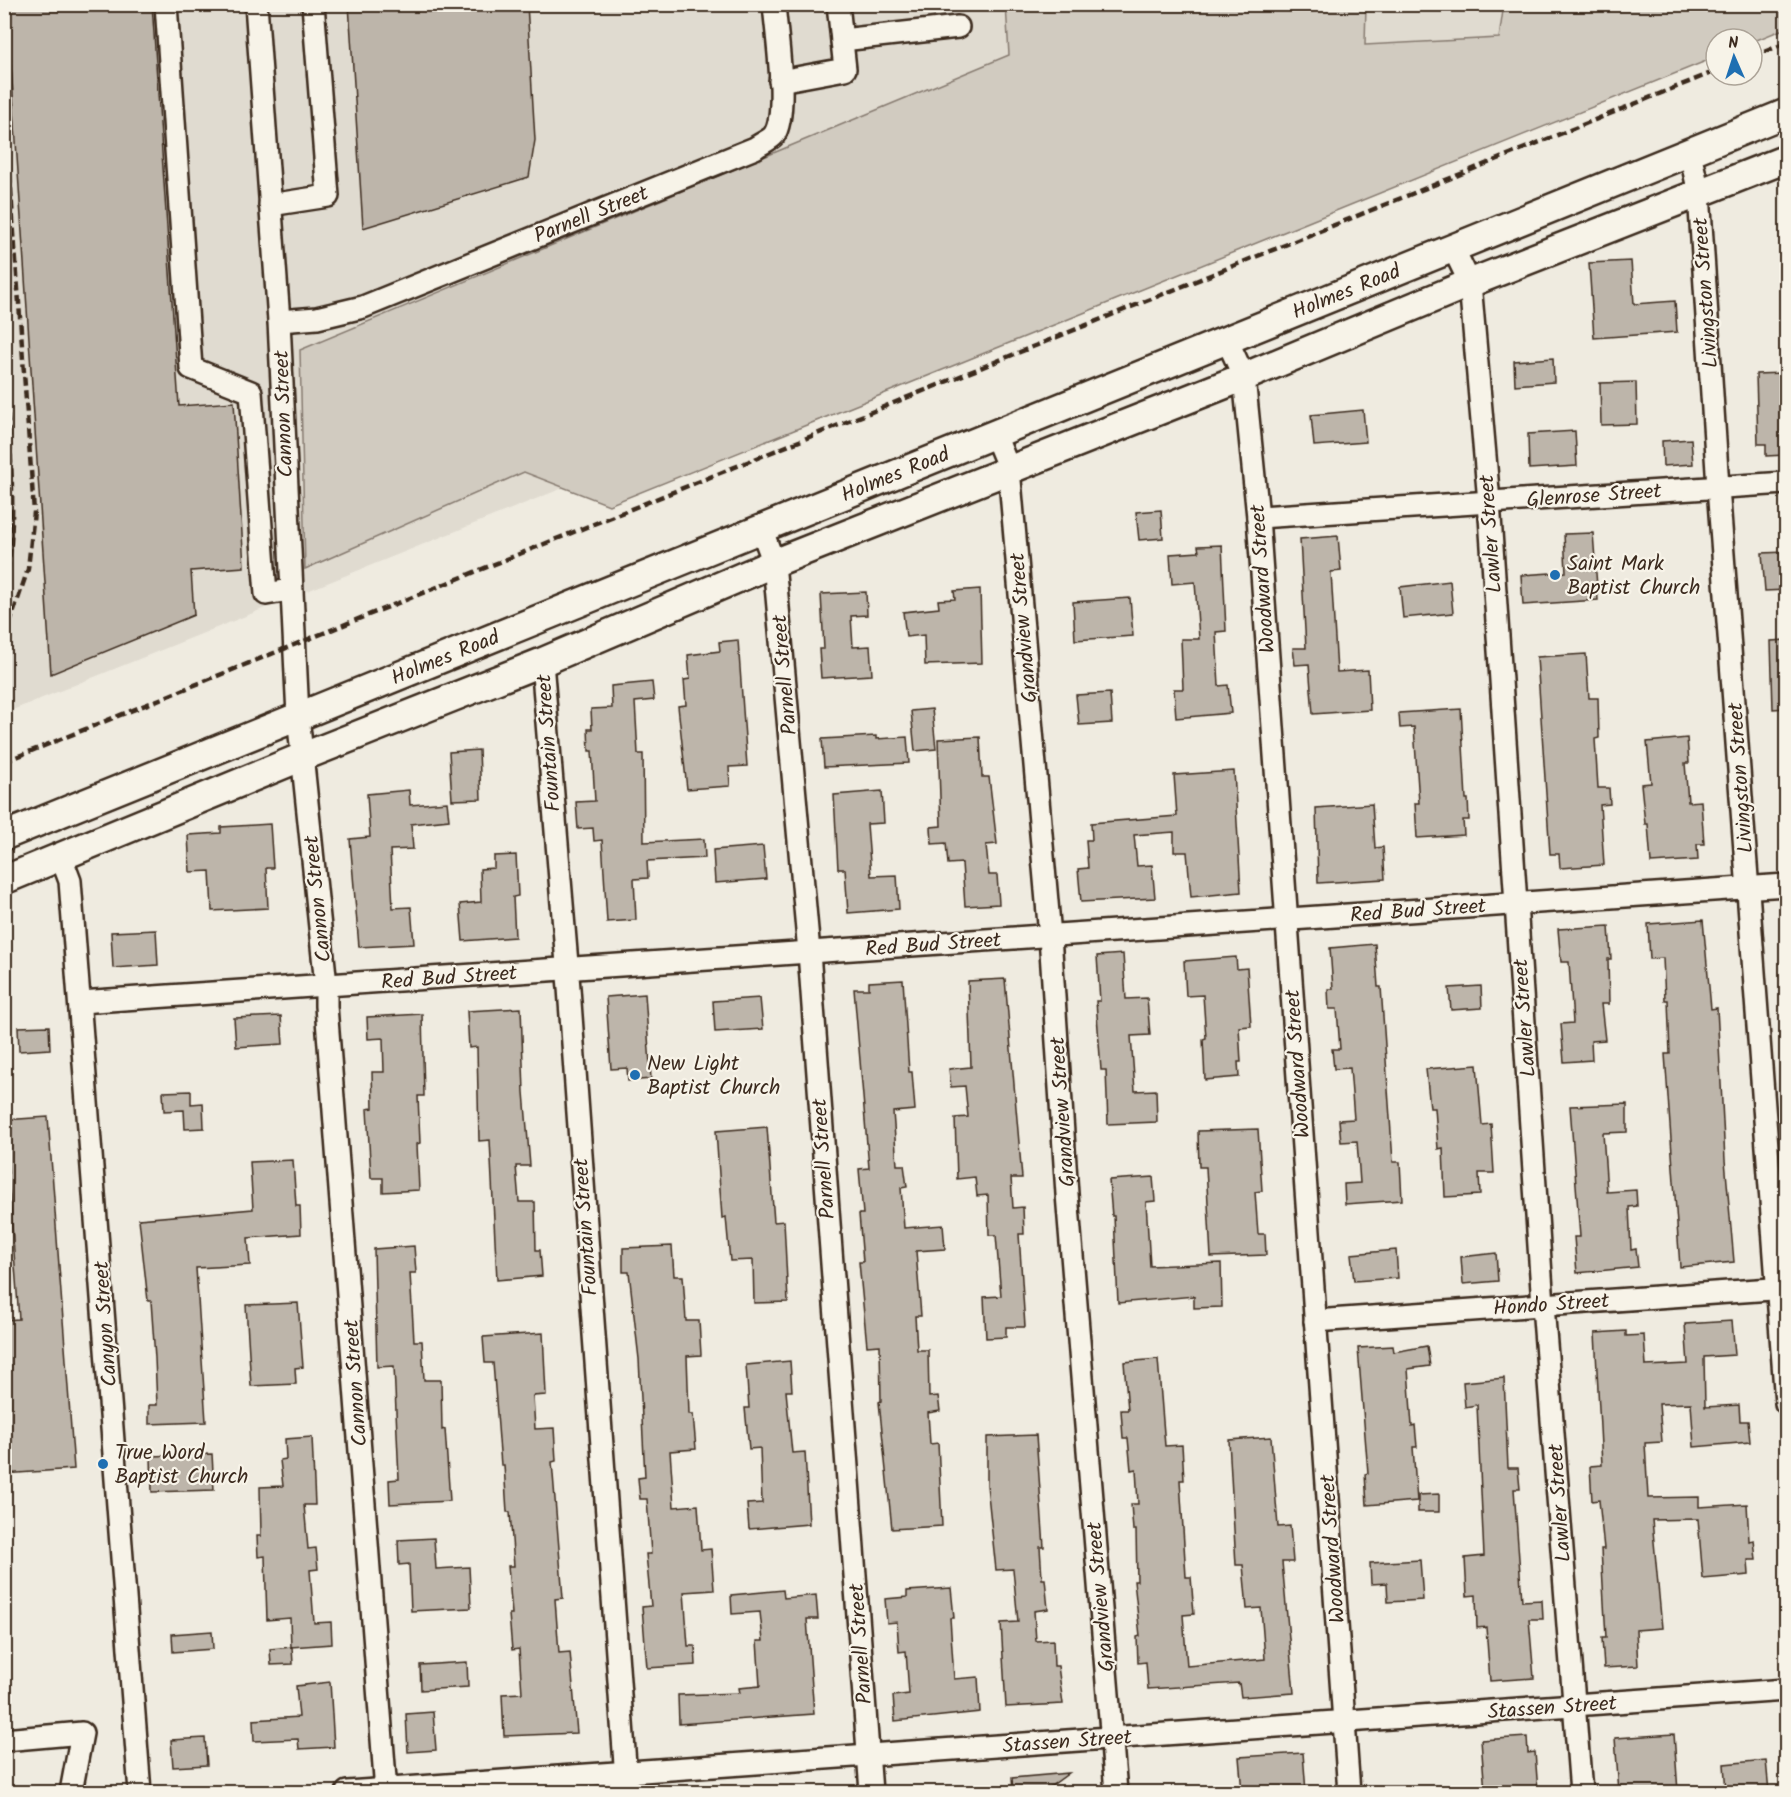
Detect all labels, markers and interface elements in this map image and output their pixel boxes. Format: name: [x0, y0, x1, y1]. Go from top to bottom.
north arrow: [1704, 27, 1764, 87]
text: N: [1728, 31, 1739, 56]
street label: Parnell Street: [529, 177, 655, 253]
street label: Livingston Street: [1685, 216, 1728, 369]
street label: Holmes Road: [1287, 255, 1406, 329]
street label: Cannon Street: [266, 349, 303, 478]
street label: Holmes Road: [836, 438, 955, 512]
street label: Lawler Street: [1471, 473, 1512, 594]
street label: Glenrose Street: [1526, 475, 1664, 518]
street label: Woodward Street: [1242, 503, 1285, 654]
place label: Saint Mark Baptist Church: [1567, 548, 1700, 605]
street label: Grandview Street: [1001, 551, 1047, 704]
marker: Saint Mark Baptist Church: [1548, 568, 1562, 582]
street label: Parnell Street: [764, 612, 807, 736]
street label: Holmes Road: [386, 621, 505, 695]
street label: Fountain Street: [528, 672, 571, 813]
street label: Livingston Street: [1720, 701, 1763, 854]
street label: Cannon Street: [295, 833, 342, 964]
street label: Red Bud Street: [1349, 890, 1488, 933]
street label: Red Bud Street: [864, 924, 1003, 967]
street label: Red Bud Street: [380, 957, 519, 1000]
street label: Lawler Street: [1505, 957, 1546, 1078]
street label: Woodward Street: [1277, 988, 1320, 1139]
street label: Grandview Street: [1042, 1035, 1085, 1188]
place label: New Light Baptist Church: [647, 1048, 780, 1105]
marker: New Light Baptist Church: [628, 1068, 642, 1082]
street label: Parnell Street: [804, 1097, 845, 1220]
street label: Fountain Street: [565, 1156, 608, 1297]
street label: Canyon Street: [86, 1259, 127, 1388]
street label: Hondo Street: [1492, 1285, 1611, 1326]
street label: Cannon Street: [336, 1317, 377, 1447]
place label: True Word Baptist Church: [115, 1437, 248, 1494]
street label: Lawler Street: [1540, 1442, 1581, 1563]
marker: True Word Baptist Church: [96, 1457, 110, 1471]
street label: Woodward Street: [1312, 1473, 1355, 1624]
street label: Grandview Street: [1078, 1520, 1124, 1673]
street label: Parnell Street: [841, 1582, 882, 1705]
street label: Stassen Street: [1486, 1687, 1619, 1729]
street label: Stassen Street: [1001, 1721, 1134, 1763]

